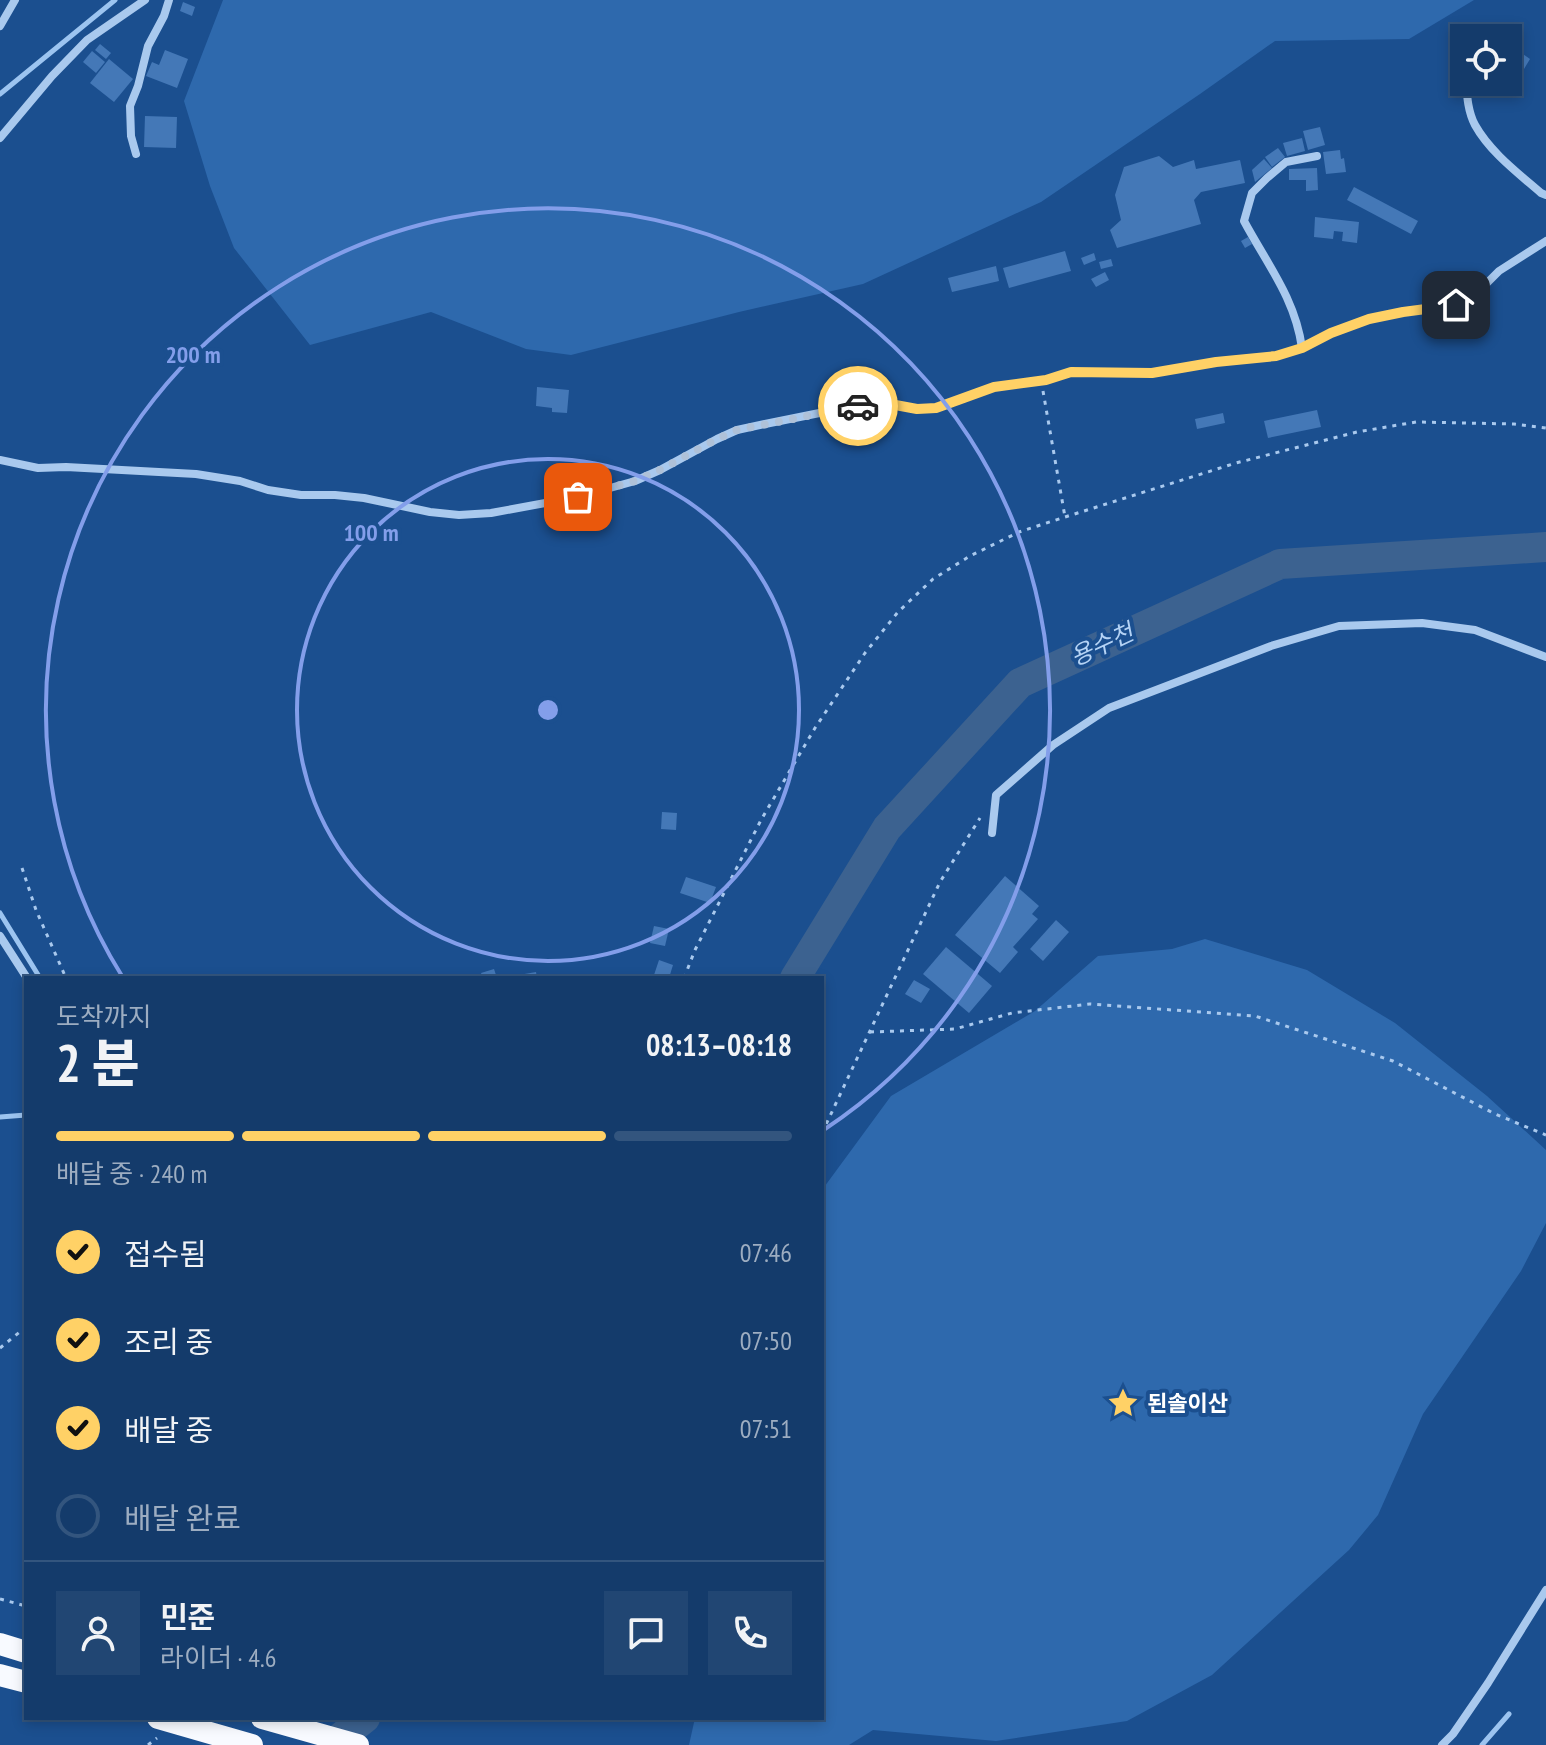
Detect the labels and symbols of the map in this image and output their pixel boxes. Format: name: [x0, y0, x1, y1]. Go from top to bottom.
pin: [1422, 271, 1490, 339]
text: 200 m: [165, 339, 221, 370]
courier: [818, 366, 898, 446]
pin: [544, 463, 612, 531]
text: 100 m: [343, 517, 399, 548]
water label: 용수천: [1065, 615, 1141, 673]
centre of rings: [534, 696, 562, 724]
place icon: 된솔이산: [1106, 1386, 1140, 1420]
place label: 된솔이산: [1147, 1389, 1228, 1417]

